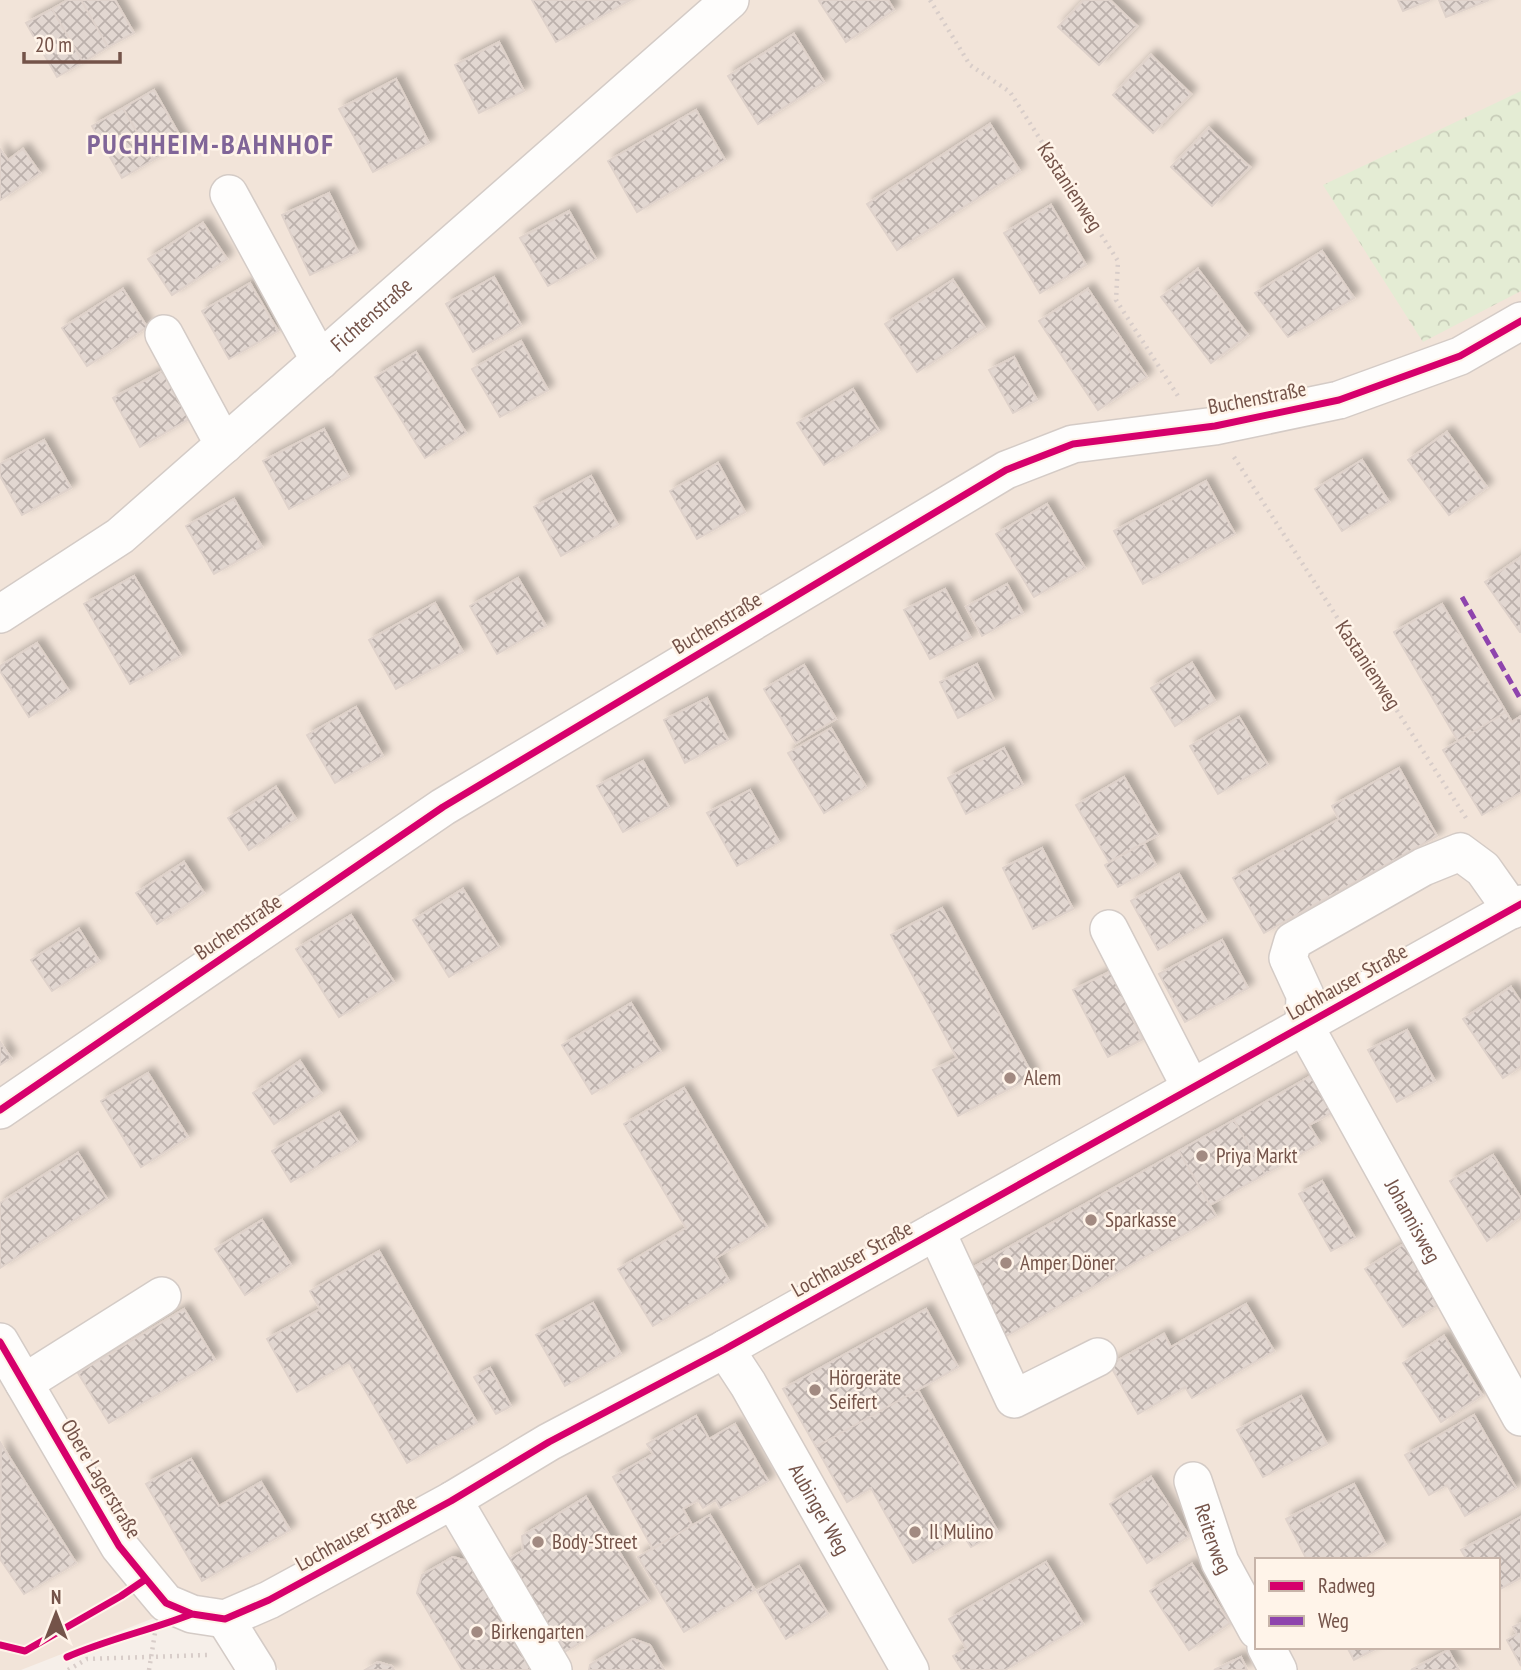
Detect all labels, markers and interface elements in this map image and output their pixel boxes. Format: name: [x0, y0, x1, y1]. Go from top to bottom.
scale bar: [24, 21, 121, 65]
text: 20 m: [35, 31, 72, 58]
district label: PUCHHEIM-BAHNHOF: [87, 125, 335, 162]
street label: Kastanienweg: [1032, 137, 1109, 236]
street label: Fichtenstraße: [325, 272, 418, 358]
street label: Buchenstraße: [1205, 375, 1308, 420]
street label: Buchenstraße: [667, 585, 766, 660]
street label: Kastanienweg: [1330, 615, 1407, 714]
street label: Buchenstraße: [189, 888, 287, 966]
street label: Lochhauser Straße: [1282, 937, 1412, 1026]
place label: Alem: [1024, 1064, 1061, 1091]
marker: Alem: [1002, 1070, 1018, 1086]
place label: Priya Markt: [1216, 1142, 1298, 1169]
marker: Priya Markt: [1194, 1148, 1210, 1164]
street label: Johannisweg: [1379, 1173, 1447, 1268]
place label: Sparkasse: [1105, 1206, 1177, 1233]
marker: Sparkasse: [1083, 1212, 1099, 1228]
street label: Lochhauser Straße: [787, 1214, 917, 1303]
place label: Amper Döner: [1020, 1249, 1116, 1276]
marker: Amper Döner: [998, 1255, 1014, 1271]
place label: Hörgeräte Seifert: [829, 1364, 901, 1415]
marker: Hörgeräte Seifert: [807, 1382, 823, 1398]
street label: Obere Lagerstraße: [55, 1414, 148, 1543]
street label: Aubinger Weg: [783, 1459, 856, 1560]
street label: Lochhauser Straße: [291, 1488, 421, 1577]
street label: Reiterweg: [1189, 1500, 1238, 1579]
place label: Il Mulino: [929, 1518, 993, 1545]
marker: Il Mulino: [907, 1524, 923, 1540]
place label: Body-Street: [552, 1528, 638, 1555]
marker: Body-Street: [530, 1534, 546, 1550]
legend: [1255, 1558, 1500, 1649]
text: Radweg: [1318, 1572, 1375, 1599]
north arrow: [21, 1579, 91, 1649]
text: N: [51, 1585, 61, 1609]
text: Weg: [1318, 1607, 1349, 1634]
place label: Birkengarten: [491, 1618, 584, 1645]
marker: Birkengarten: [469, 1624, 485, 1640]

